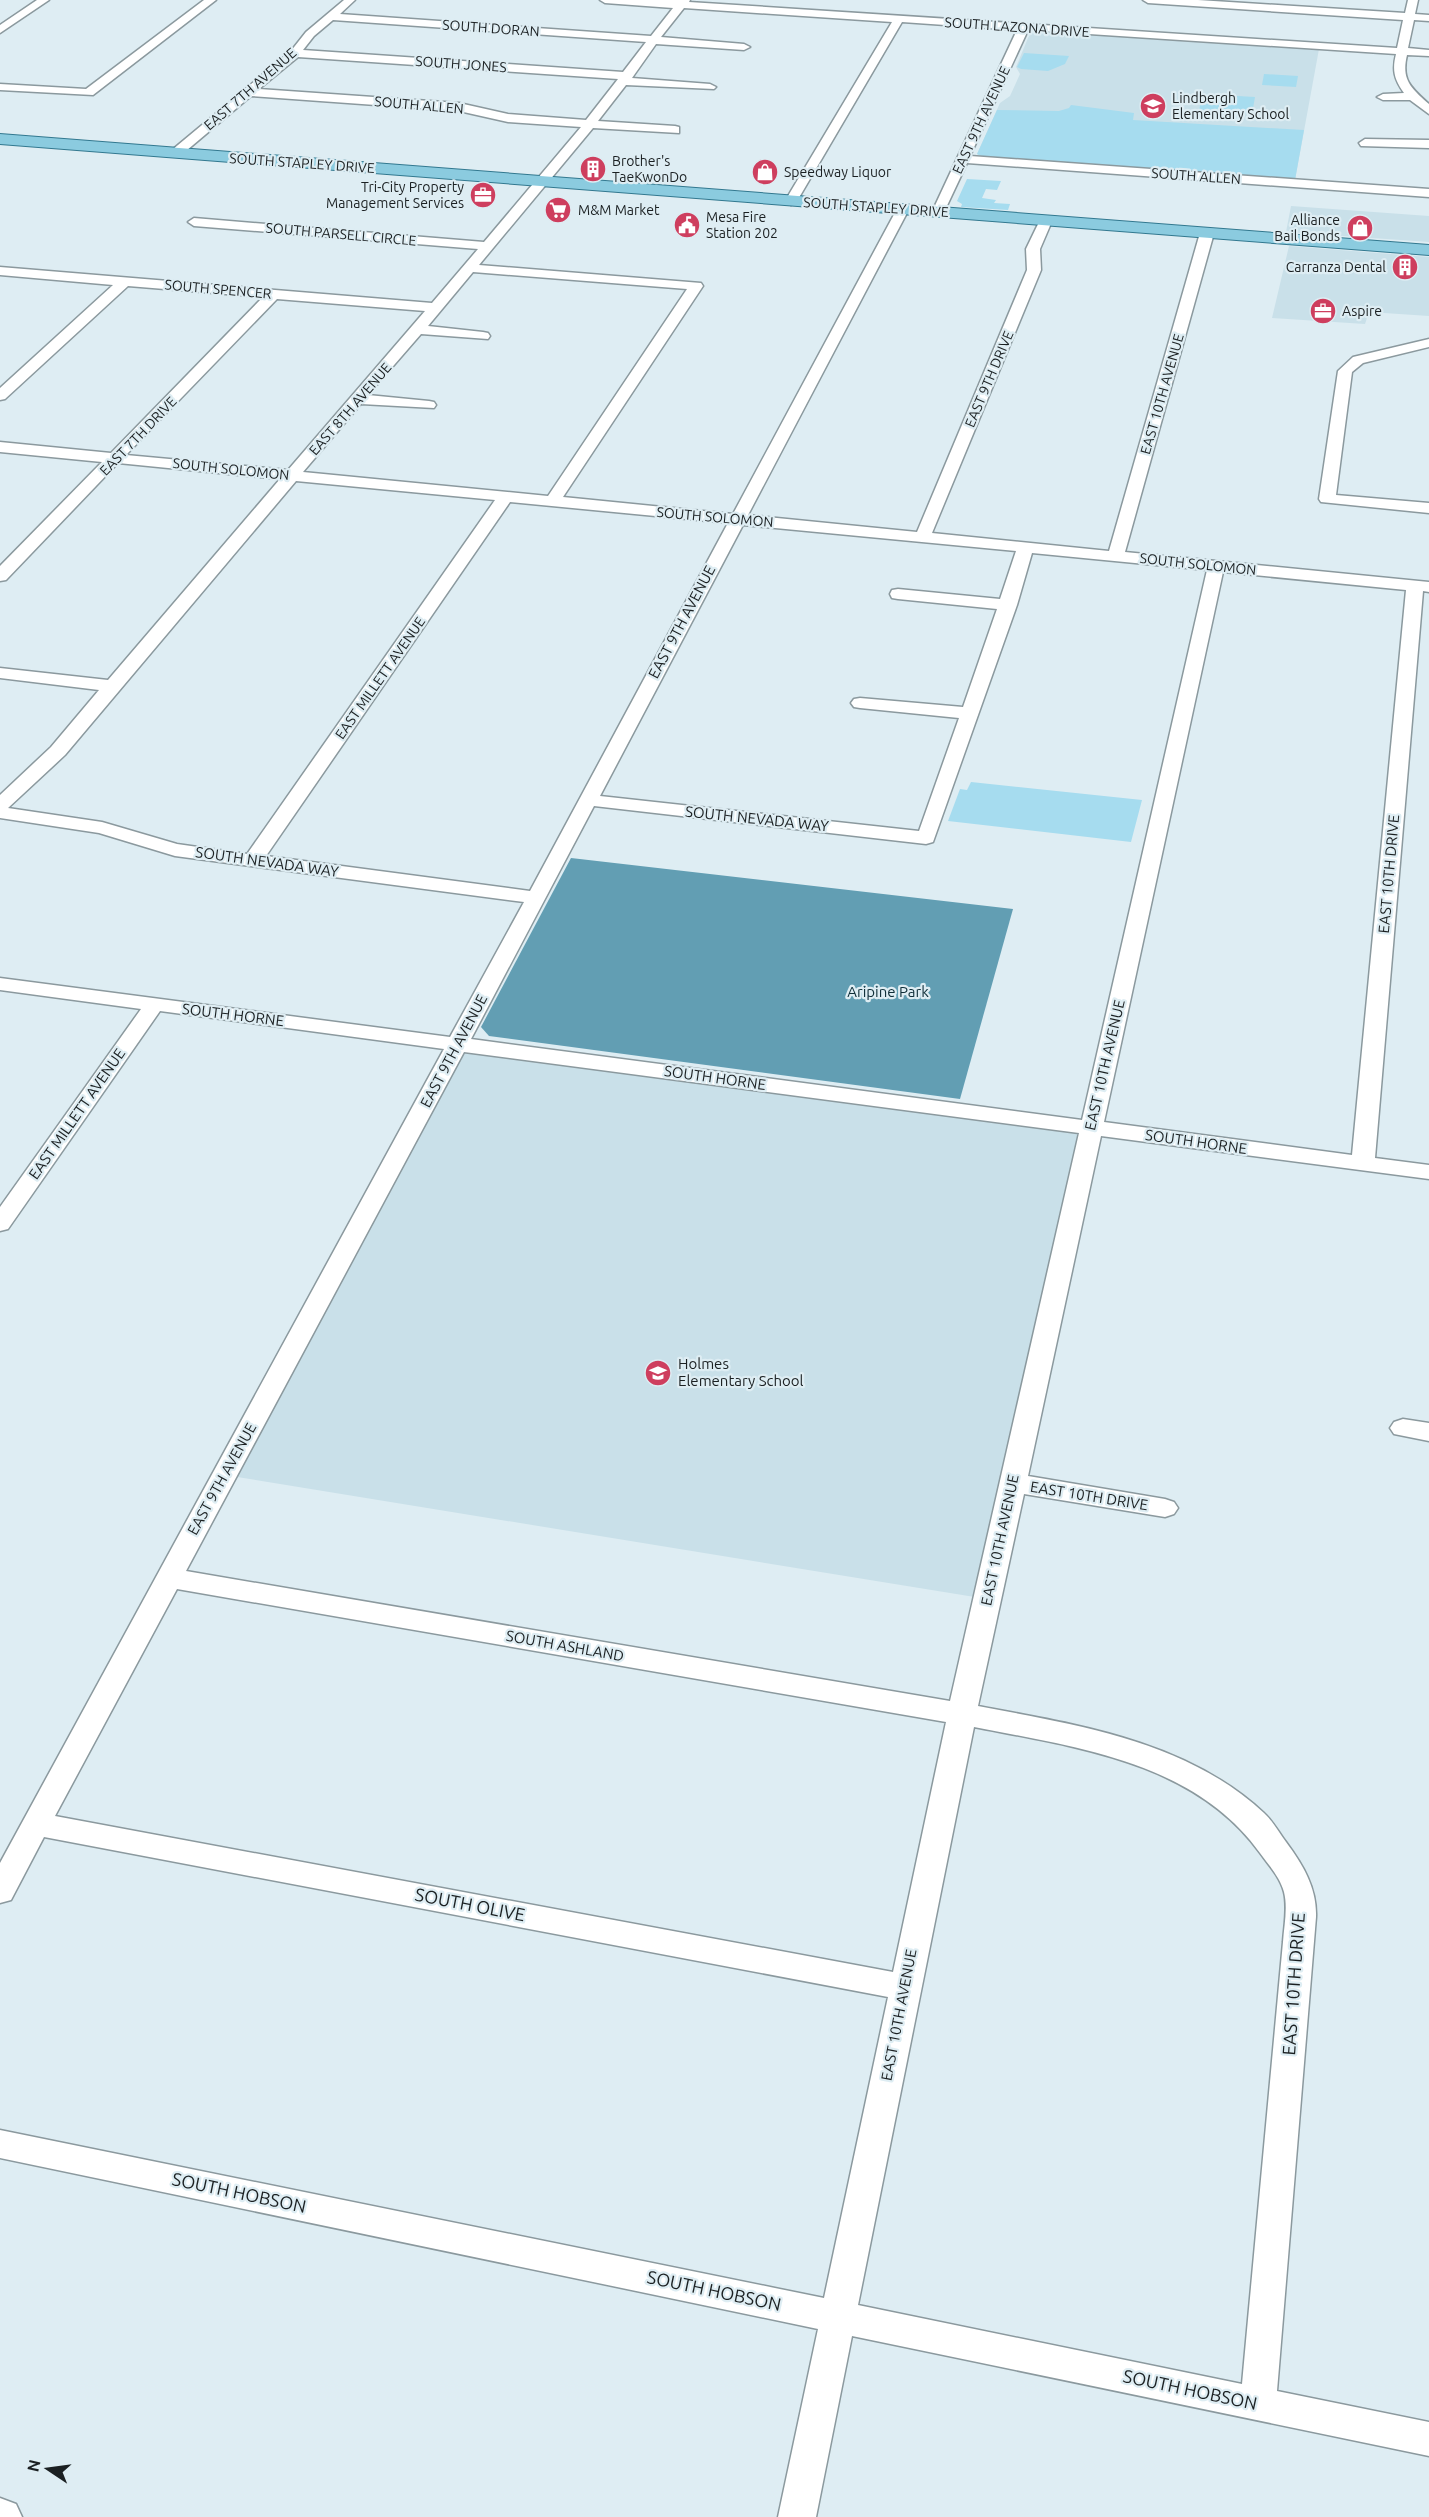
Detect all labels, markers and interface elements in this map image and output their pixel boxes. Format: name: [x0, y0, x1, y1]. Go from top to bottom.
street label: SOUTH LAZONA DRIVE: [944, 14, 1090, 40]
street label: SOUTH DORAN: [442, 17, 540, 39]
street label: EAST 7TH AVENUE: [201, 45, 299, 133]
street label: SOUTH JONES: [415, 53, 507, 75]
street label: EAST 9TH AVENUE: [949, 64, 1013, 176]
place label: Lindbergh Elementary School: [1172, 90, 1290, 122]
school or university icon: Lindbergh Elementary School: [1138, 91, 1168, 121]
street label: SOUTH ALLEN: [374, 93, 464, 117]
street label: SOUTH STAPLEY DRIVE: [229, 150, 375, 176]
place label: Brother's TaeKwonDo: [612, 153, 687, 185]
building icon: Brother's TaeKwonDo: [578, 154, 608, 184]
shop icon: Speedway Liquor: [750, 157, 780, 187]
place label: Speedway Liquor: [784, 164, 892, 180]
street label: SOUTH ALLEN: [1151, 165, 1241, 187]
place label: Tri-City Property Management Services: [326, 179, 464, 211]
office icon: Tri-City Property Management Services: [468, 180, 498, 210]
street label: SOUTH STAPLEY DRIVE: [803, 194, 949, 220]
supermarket icon: M&M Market: [543, 195, 573, 225]
place label: M&M Market: [578, 202, 660, 218]
place label: Mesa Fire Station 202: [706, 209, 778, 241]
public building icon: Mesa Fire Station 202: [672, 210, 702, 240]
place label: Alliance Bail Bonds: [1274, 212, 1340, 244]
shop icon: Alliance Bail Bonds: [1345, 213, 1375, 243]
street label: SOUTH PARSELL CIRCLE: [265, 219, 417, 249]
building icon: Carranza Dental: [1390, 252, 1420, 282]
place label: Carranza Dental: [1286, 259, 1386, 275]
street label: SOUTH SPENCER: [164, 276, 272, 302]
office icon: Aspire: [1308, 296, 1338, 326]
place label: Aspire: [1342, 303, 1382, 319]
street label: EAST 9TH DRIVE: [961, 328, 1017, 430]
street label: EAST 10TH AVENUE: [1137, 332, 1187, 456]
street label: EAST 8TH AVENUE: [306, 360, 394, 458]
street label: EAST 7TH DRIVE: [96, 393, 180, 479]
street label: SOUTH SOLOMON: [172, 455, 290, 483]
street label: SOUTH SOLOMON: [656, 504, 774, 530]
street label: SOUTH SOLOMON: [1139, 550, 1257, 578]
street label: EAST 9TH AVENUE: [645, 562, 718, 681]
street label: EAST MILLETT AVENUE: [332, 614, 428, 742]
street label: SOUTH NEVADA WAY: [684, 803, 830, 835]
street label: EAST 10TH DRIVE: [1375, 814, 1402, 934]
street label: SOUTH NEVADA WAY: [194, 843, 340, 880]
park label: Aripine Park: [847, 983, 929, 1000]
street label: EAST 9TH AVENUE: [417, 991, 490, 1110]
street label: EAST 10TH AVENUE: [1081, 998, 1128, 1132]
street label: SOUTH HORNE: [181, 1000, 285, 1029]
street label: EAST MILLETT AVENUE: [25, 1045, 128, 1182]
street label: SOUTH HORNE: [663, 1062, 767, 1093]
street label: SOUTH HORNE: [1144, 1126, 1248, 1157]
place label: Holmes Elementary School: [678, 1355, 804, 1389]
school or university icon: Holmes Elementary School: [643, 1358, 673, 1388]
street label: EAST 9TH AVENUE: [184, 1420, 259, 1538]
street label: EAST 10TH AVENUE: [977, 1473, 1022, 1607]
street label: EAST 10TH DRIVE: [1029, 1478, 1149, 1513]
street label: SOUTH ASHLAND: [505, 1627, 625, 1664]
street label: SOUTH OLIVE: [413, 1884, 527, 1924]
street label: EAST 10TH DRIVE: [1278, 1912, 1308, 2056]
street label: EAST 10TH AVENUE: [877, 1948, 920, 2082]
street label: SOUTH HOBSON: [170, 2168, 308, 2216]
street label: SOUTH HOBSON: [645, 2266, 783, 2314]
street label: SOUTH HOBSON: [1121, 2365, 1259, 2413]
north arrow: [18, 2439, 78, 2499]
text: N: [23, 2458, 43, 2473]

